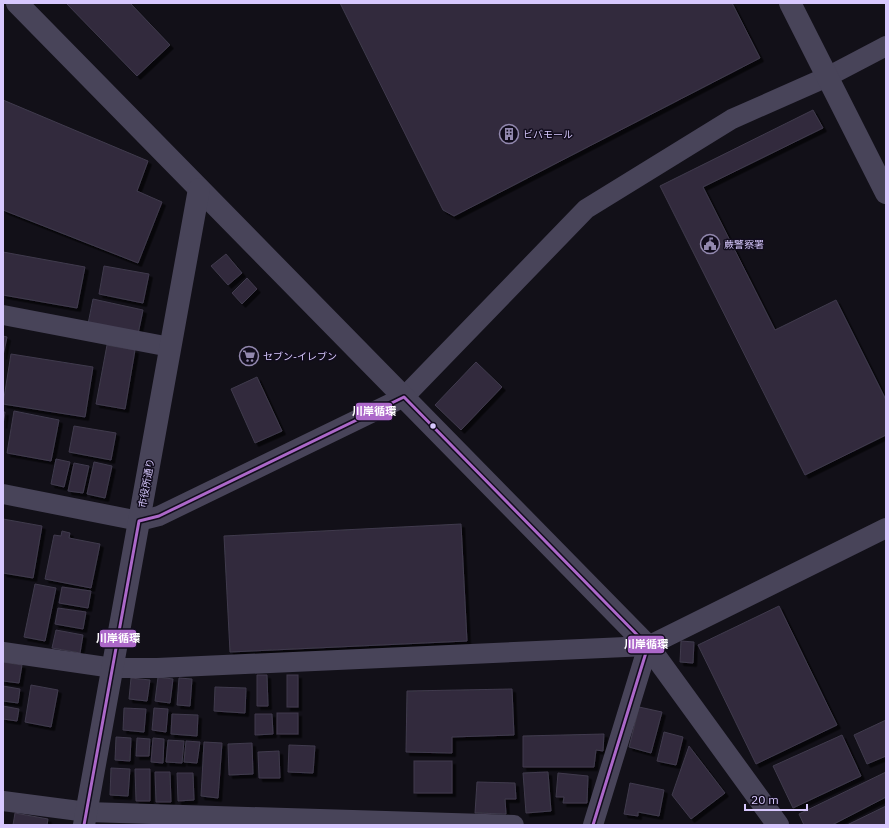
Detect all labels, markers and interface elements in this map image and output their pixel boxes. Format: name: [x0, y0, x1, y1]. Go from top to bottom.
building icon: ビバモール: [498, 123, 520, 145]
place label: ビバモール: [523, 128, 573, 141]
public building icon: 蕨警察署: [699, 233, 721, 255]
place label: 蕨警察署: [724, 238, 764, 251]
supermarket icon: セブン-イレブン: [238, 345, 260, 367]
place label: セブン-イレブン: [263, 350, 337, 363]
line badge: 川岸循環: [355, 402, 393, 421]
text: 川岸循環: [352, 404, 396, 418]
unlabelled marker: [428, 421, 438, 431]
street label: 市役所通り: [136, 457, 157, 509]
line badge: 川岸循環: [99, 629, 137, 648]
text: 川岸循環: [96, 631, 140, 645]
line badge: 川岸循環: [627, 635, 665, 654]
text: 川岸循環: [624, 637, 668, 651]
scale bar: [745, 786, 807, 812]
text: 20 m: [751, 792, 779, 807]

